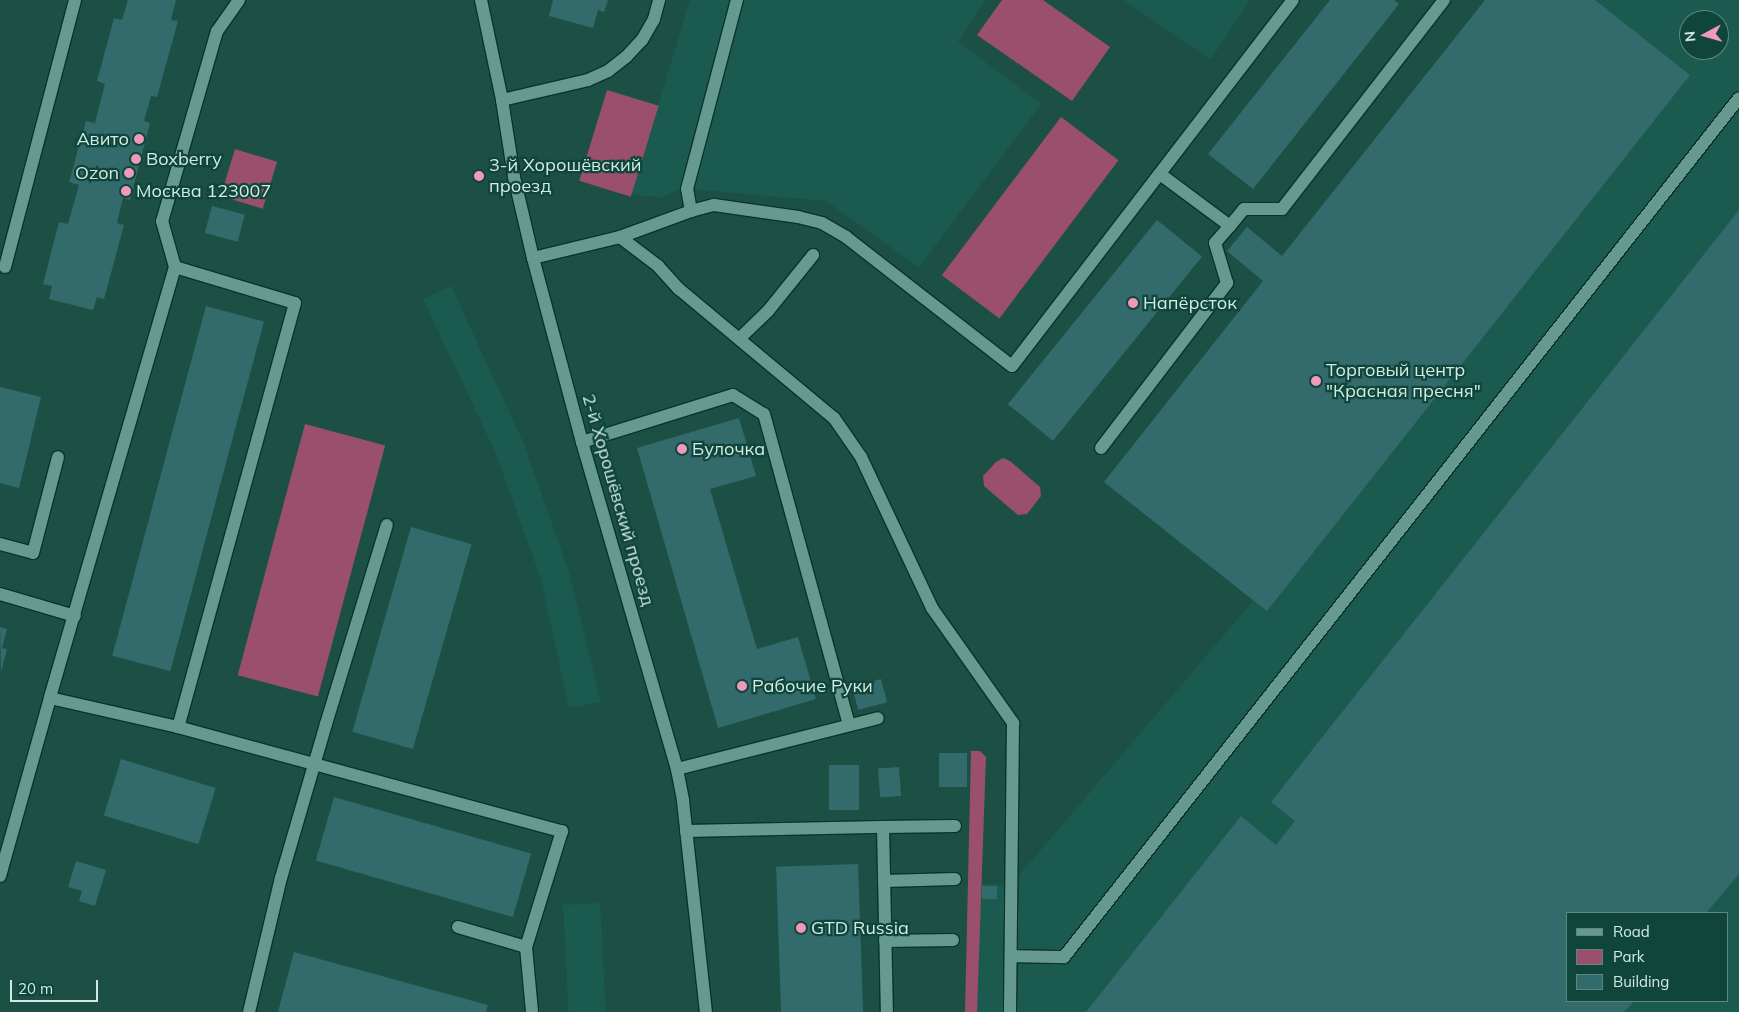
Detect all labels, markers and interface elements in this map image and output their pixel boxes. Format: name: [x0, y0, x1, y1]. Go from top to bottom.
north arrow: [1679, 10, 1729, 60]
text: N: [1681, 30, 1700, 43]
place label: Авито: [76, 128, 129, 150]
marker: Авито: [133, 133, 145, 145]
place label: Boxberry: [146, 148, 222, 170]
marker: Boxberry: [130, 153, 142, 165]
place label: 3-й Хорошёвский проезд: [489, 155, 641, 198]
place label: Ozon: [75, 162, 119, 184]
marker: Ozon: [123, 167, 135, 179]
marker: 3-й Хорошёвский проезд: [473, 170, 485, 182]
place label: Москва 123007: [136, 180, 271, 202]
marker: Москва 123007: [120, 185, 132, 197]
place label: Напёрсток: [1143, 292, 1237, 314]
marker: Напёрсток: [1127, 297, 1139, 309]
place label: Торговый центр "Красная пресня": [1326, 360, 1481, 402]
marker: Торговый центр "Красная пресня": [1310, 375, 1322, 387]
street label: 2-й Хорошёвский проезд: [577, 392, 659, 608]
place label: Булочка: [692, 438, 765, 460]
marker: Булочка: [676, 443, 688, 455]
place label: Рабочие Руки: [752, 675, 873, 697]
marker: Рабочие Руки: [736, 680, 748, 692]
legend: [1566, 912, 1729, 1002]
place label: GTD Russia: [811, 917, 909, 939]
marker: GTD Russia: [795, 922, 807, 934]
text: Road: [1613, 922, 1650, 941]
text: Park: [1613, 947, 1645, 966]
scale bar: [12, 970, 100, 1002]
text: Building: [1613, 972, 1669, 991]
text: 20 m: [18, 979, 53, 998]

